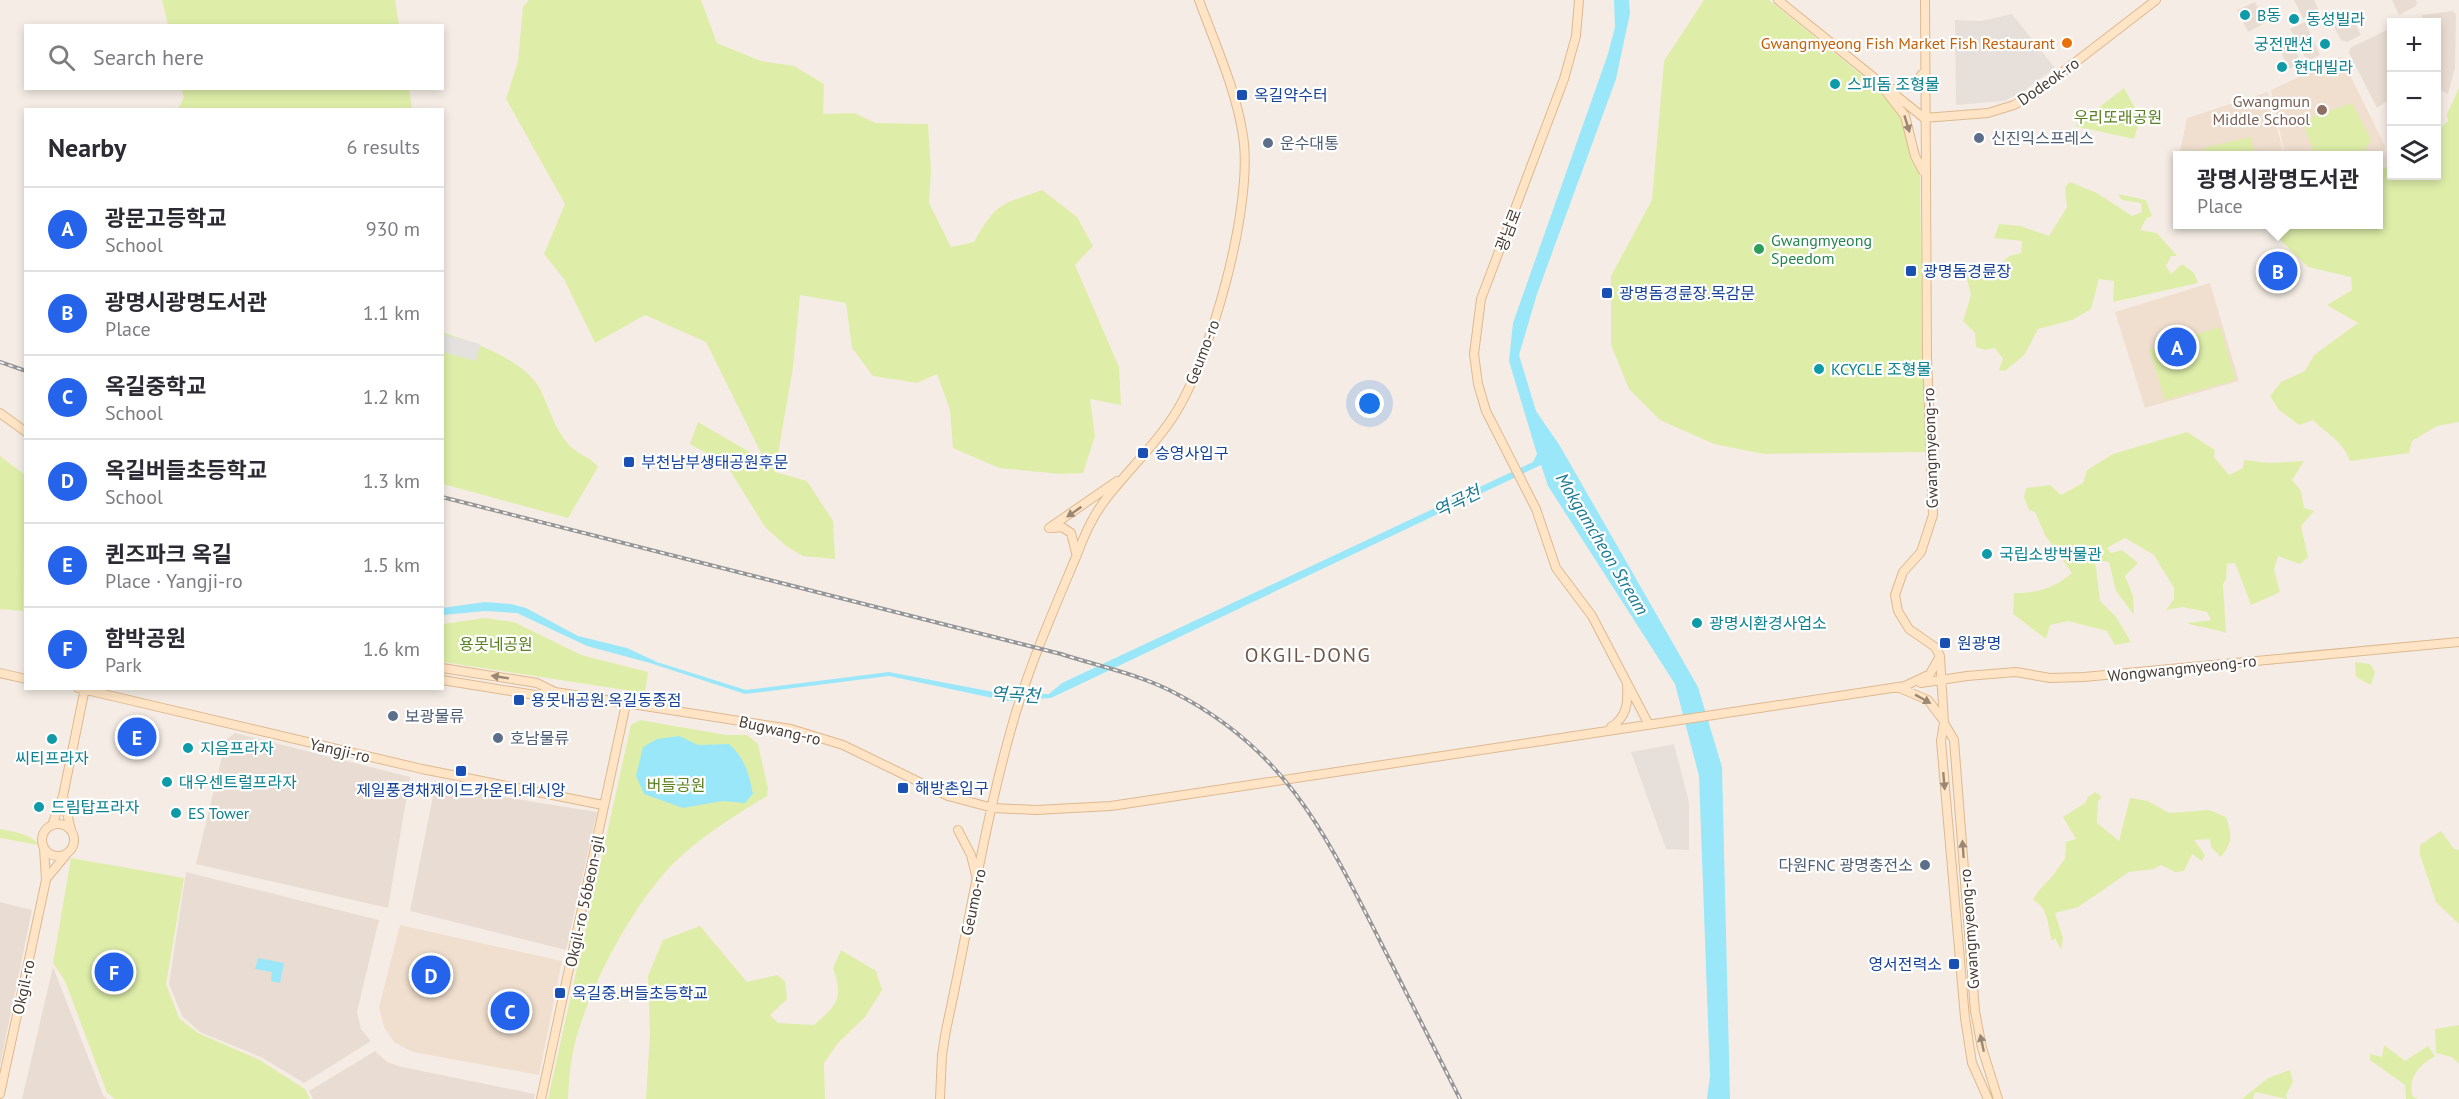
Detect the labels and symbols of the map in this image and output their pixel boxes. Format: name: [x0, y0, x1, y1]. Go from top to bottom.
place label: B동: [2257, 5, 2281, 25]
marker: B동: [2238, 8, 2252, 22]
place label: 동성빌라: [2306, 9, 2365, 29]
marker: 동성빌라: [2287, 12, 2301, 26]
place label: Gwangmyeong Fish Market Fish Restaurant: [1761, 33, 2056, 53]
place label: 궁전맨션: [2254, 34, 2313, 54]
marker: Gwangmyeong Fish Market Fish Restaurant: [2060, 36, 2074, 50]
marker: 궁전맨션: [2318, 37, 2332, 51]
street label: Dodeok-ro: [2013, 52, 2083, 110]
place label: 현대빌라: [2294, 57, 2353, 77]
marker: 현대빌라: [2275, 60, 2289, 74]
place label: 스피돔 조형물: [1847, 74, 1940, 94]
marker: 스피돔 조형물: [1828, 77, 1842, 91]
place label: 옥길약수터: [1254, 85, 1328, 105]
marker: 옥길약수터: [1235, 88, 1249, 102]
place label: Gwangmun Middle School: [2212, 91, 2310, 129]
marker: Gwangmun Middle School: [2315, 103, 2329, 117]
park label: 우리또래공원: [2074, 107, 2162, 127]
one-way arrow: [1903, 115, 1912, 133]
place label: 신진익스프레스: [1991, 128, 2094, 148]
marker: 신진익스프레스: [1972, 131, 1986, 145]
place label: 운수대통: [1280, 133, 1339, 153]
marker: 운수대통: [1261, 136, 1275, 150]
street label: 광남로: [1491, 206, 1525, 254]
place label: Gwangmyeong Speedom: [1771, 230, 1872, 268]
marker: Gwangmyeong Speedom: [1752, 242, 1766, 256]
pin: B: [2258, 248, 2298, 294]
place label: 광명돔경륜장: [1923, 261, 2012, 281]
marker: 광명돔경륜장: [1904, 264, 1918, 278]
place label: 광명돔경륜장.목감문: [1619, 283, 1755, 303]
marker: 광명돔경륜장.목감문: [1600, 286, 1614, 300]
street label: Geumo-ro: [1180, 317, 1224, 387]
pin: A: [2158, 324, 2196, 370]
place label: KCYCLE 조형물: [1831, 359, 1931, 379]
marker: KCYCLE 조형물: [1812, 362, 1826, 376]
street label: Gwangmyeong-ro: [1918, 387, 1942, 509]
your location: [1355, 389, 1384, 418]
place label: 승영사입구: [1155, 443, 1229, 463]
marker: 승영사입구: [1136, 446, 1150, 460]
place label: 부천남부생태공원후문: [641, 452, 788, 472]
marker: 부천남부생태공원후문: [622, 455, 636, 469]
water label: Mokgamcheon Stream: [1551, 468, 1654, 619]
water label: 역곡천: [1429, 479, 1486, 523]
one-way arrow: [1067, 506, 1083, 518]
place label: 국립소방박물관: [1999, 544, 2102, 564]
marker: 국립소방박물관: [1980, 547, 1994, 561]
place label: 광명시환경사업소: [1709, 613, 1827, 633]
marker: 광명시환경사업소: [1690, 616, 1704, 630]
place label: 원광명: [1957, 633, 2001, 653]
park label: 용못네공원: [459, 634, 533, 654]
marker: 원광명: [1938, 636, 1952, 650]
district label: OKGIL-DONG: [1245, 642, 1371, 668]
street label: Wongwangmyeong-ro: [2107, 650, 2257, 686]
one-way arrow: [490, 673, 509, 682]
water label: 역곡천: [990, 682, 1043, 707]
place label: 용못내공원.옥길동종점: [531, 690, 682, 710]
marker: 용못내공원.옥길동종점: [512, 693, 526, 707]
one-way arrow: [1915, 694, 1932, 704]
place label: 보광물류: [405, 706, 464, 726]
marker: 보광물류: [386, 709, 400, 723]
street label: Bugwang-ro: [737, 711, 823, 749]
pin: E: [118, 714, 156, 760]
place label: 호남물류: [510, 728, 569, 748]
marker: 호남물류: [491, 731, 505, 745]
marker: 씨티프라자: [45, 732, 59, 746]
street label: Yangji-ro: [308, 733, 372, 767]
place label: 지음프라자: [200, 738, 274, 758]
marker: 지음프라자: [181, 741, 195, 755]
place label: 씨티프라자: [15, 748, 89, 768]
marker: 제일풍경채제이드카운티.데시앙: [454, 764, 468, 778]
place label: 대우센트럴프라자: [179, 772, 297, 792]
one-way arrow: [1939, 772, 1949, 791]
marker: 대우센트럴프라자: [160, 775, 174, 789]
park label: 버들공원: [647, 775, 705, 795]
place label: 해방촌입구: [915, 778, 989, 798]
place label: 제일풍경채제이드카운티.데시앙: [356, 780, 566, 800]
marker: 해방촌입구: [896, 781, 910, 795]
place label: 드림탑프라자: [51, 797, 140, 817]
marker: 드림탑프라자: [32, 800, 46, 814]
place label: ES Tower: [188, 803, 250, 823]
marker: ES Tower: [169, 806, 183, 820]
street label: Okgil-ro 56beon-gil: [560, 833, 608, 969]
one-way arrow: [1958, 839, 1968, 858]
place label: 다원FNC 광명충전소: [1778, 855, 1913, 875]
marker: 다원FNC 광명충전소: [1918, 858, 1932, 872]
street label: Geumo-ro: [956, 867, 990, 937]
street label: Gwangmyeong-ro: [1955, 868, 1983, 990]
pin: F: [94, 950, 134, 994]
pin: D: [412, 952, 450, 998]
place label: 영서전력소: [1868, 954, 1942, 974]
marker: 영서전력소: [1947, 957, 1961, 971]
street label: Okgil-ro: [7, 958, 39, 1016]
place label: 옥길중.버들초등학교: [572, 983, 708, 1003]
marker: 옥길중.버들초등학교: [553, 986, 567, 1000]
pin: C: [490, 988, 530, 1034]
one-way arrow: [1976, 1034, 1986, 1052]

